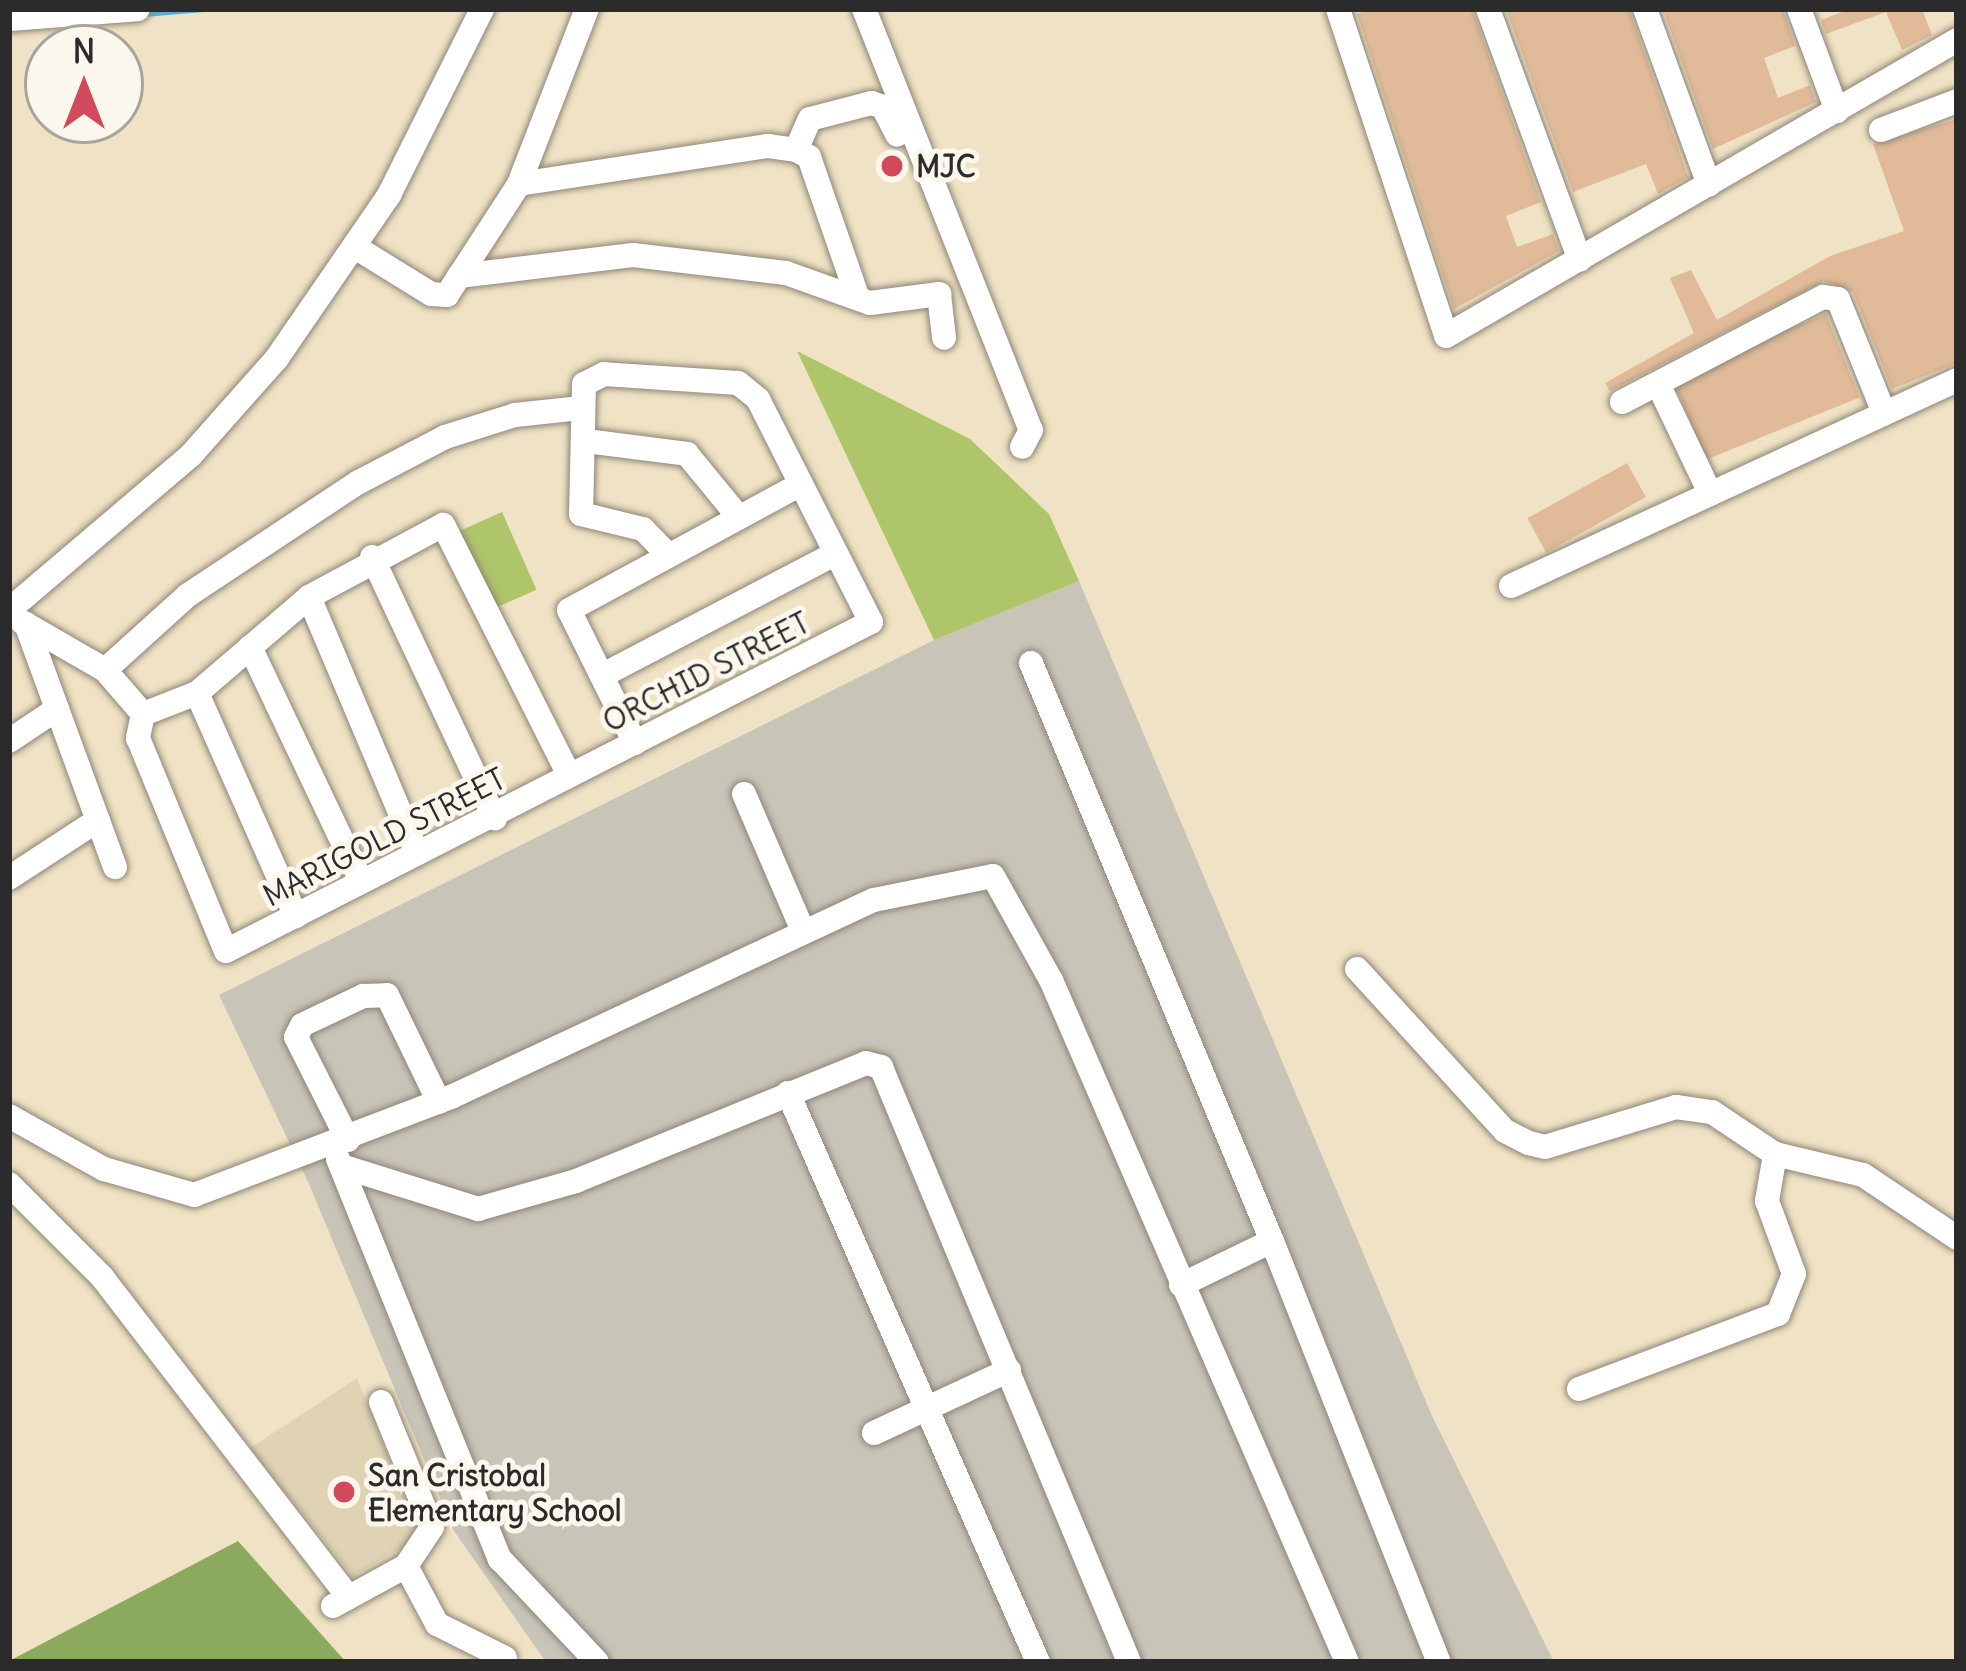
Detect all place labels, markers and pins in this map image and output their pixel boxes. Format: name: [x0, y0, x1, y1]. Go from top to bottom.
place label: MJC: [916, 148, 976, 184]
marker: MJC: [879, 153, 905, 179]
place label: San Cristobal Elementary School: [368, 1457, 621, 1528]
marker: San Cristobal Elementary School: [331, 1479, 357, 1505]

